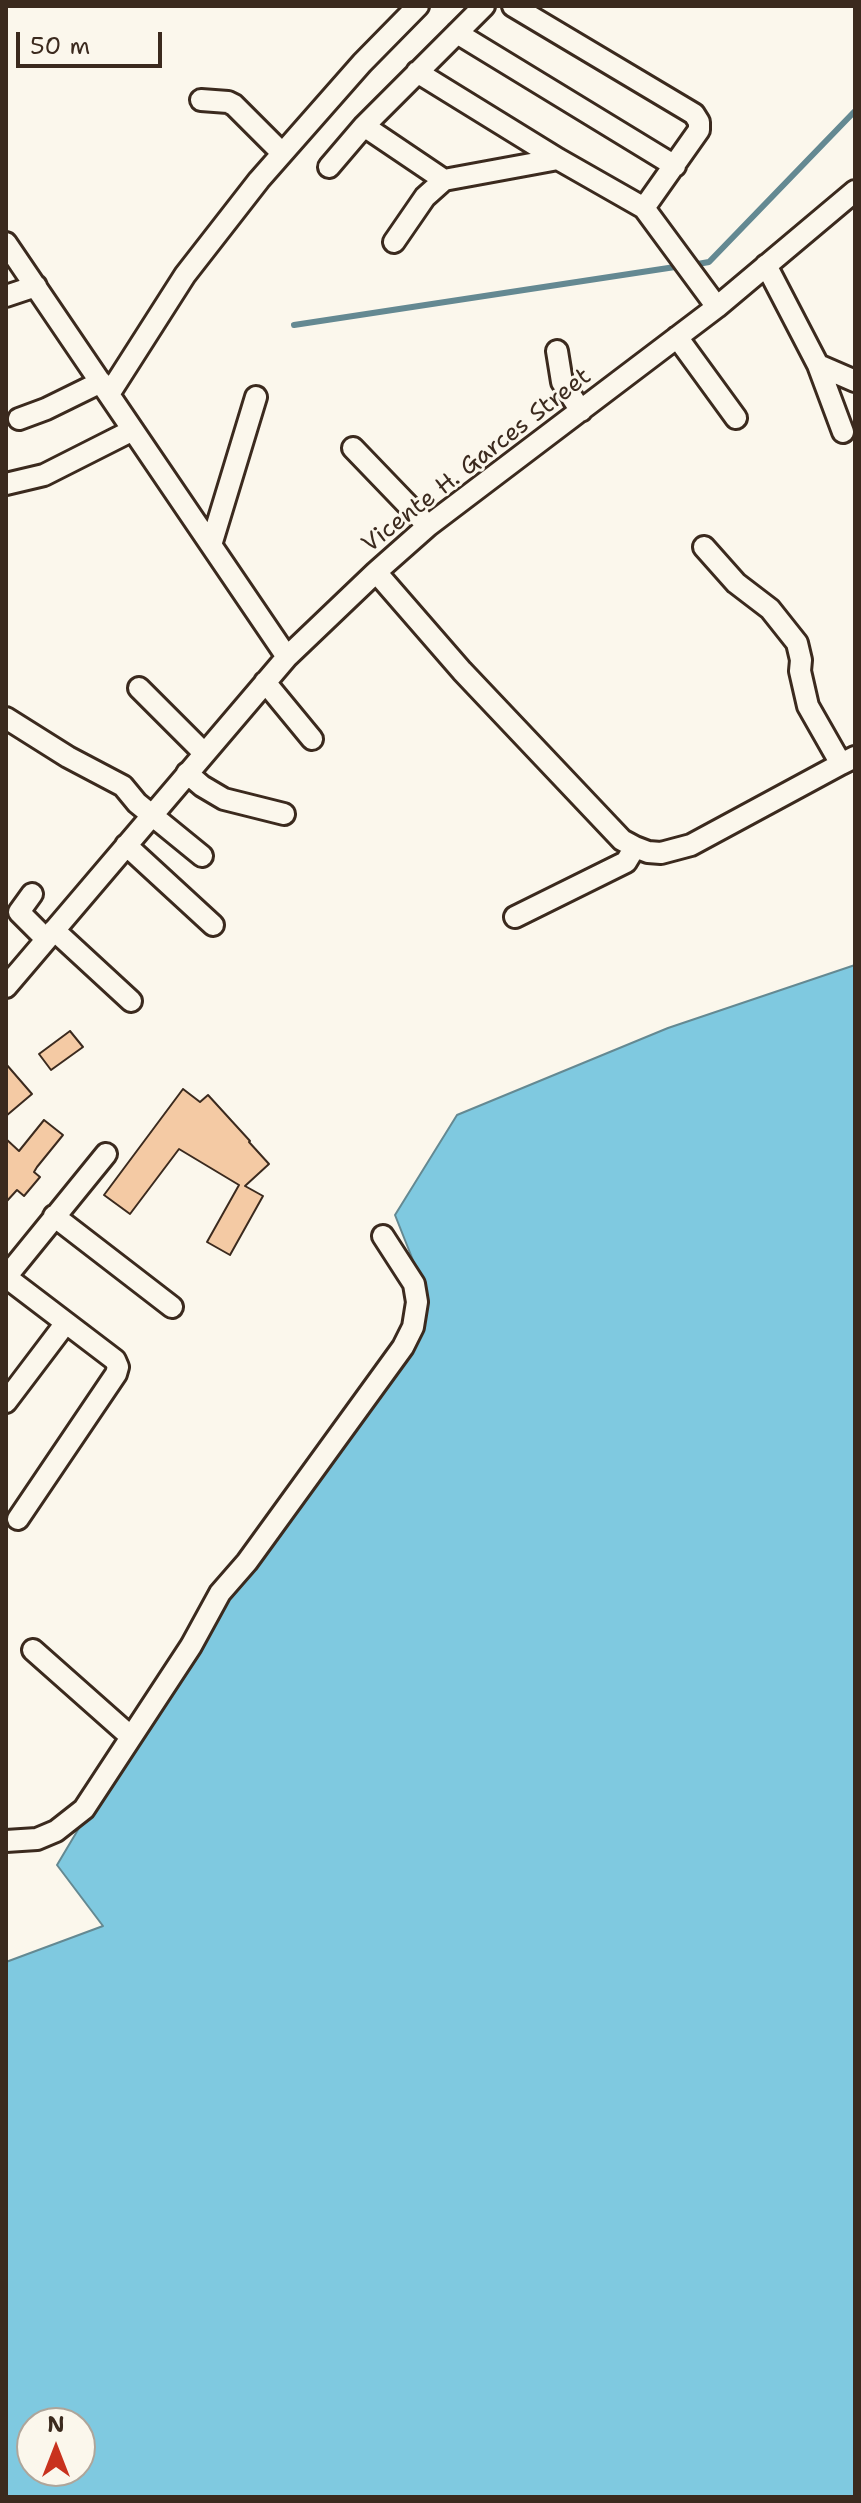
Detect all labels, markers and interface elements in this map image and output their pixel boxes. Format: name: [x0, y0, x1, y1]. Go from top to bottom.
scale bar: [20, 16, 166, 66]
text: 50 m: [30, 30, 90, 62]
street label: Vicente H. Garces Street: [357, 363, 597, 559]
north arrow: [16, 2407, 96, 2487]
text: N: [47, 2410, 65, 2439]

